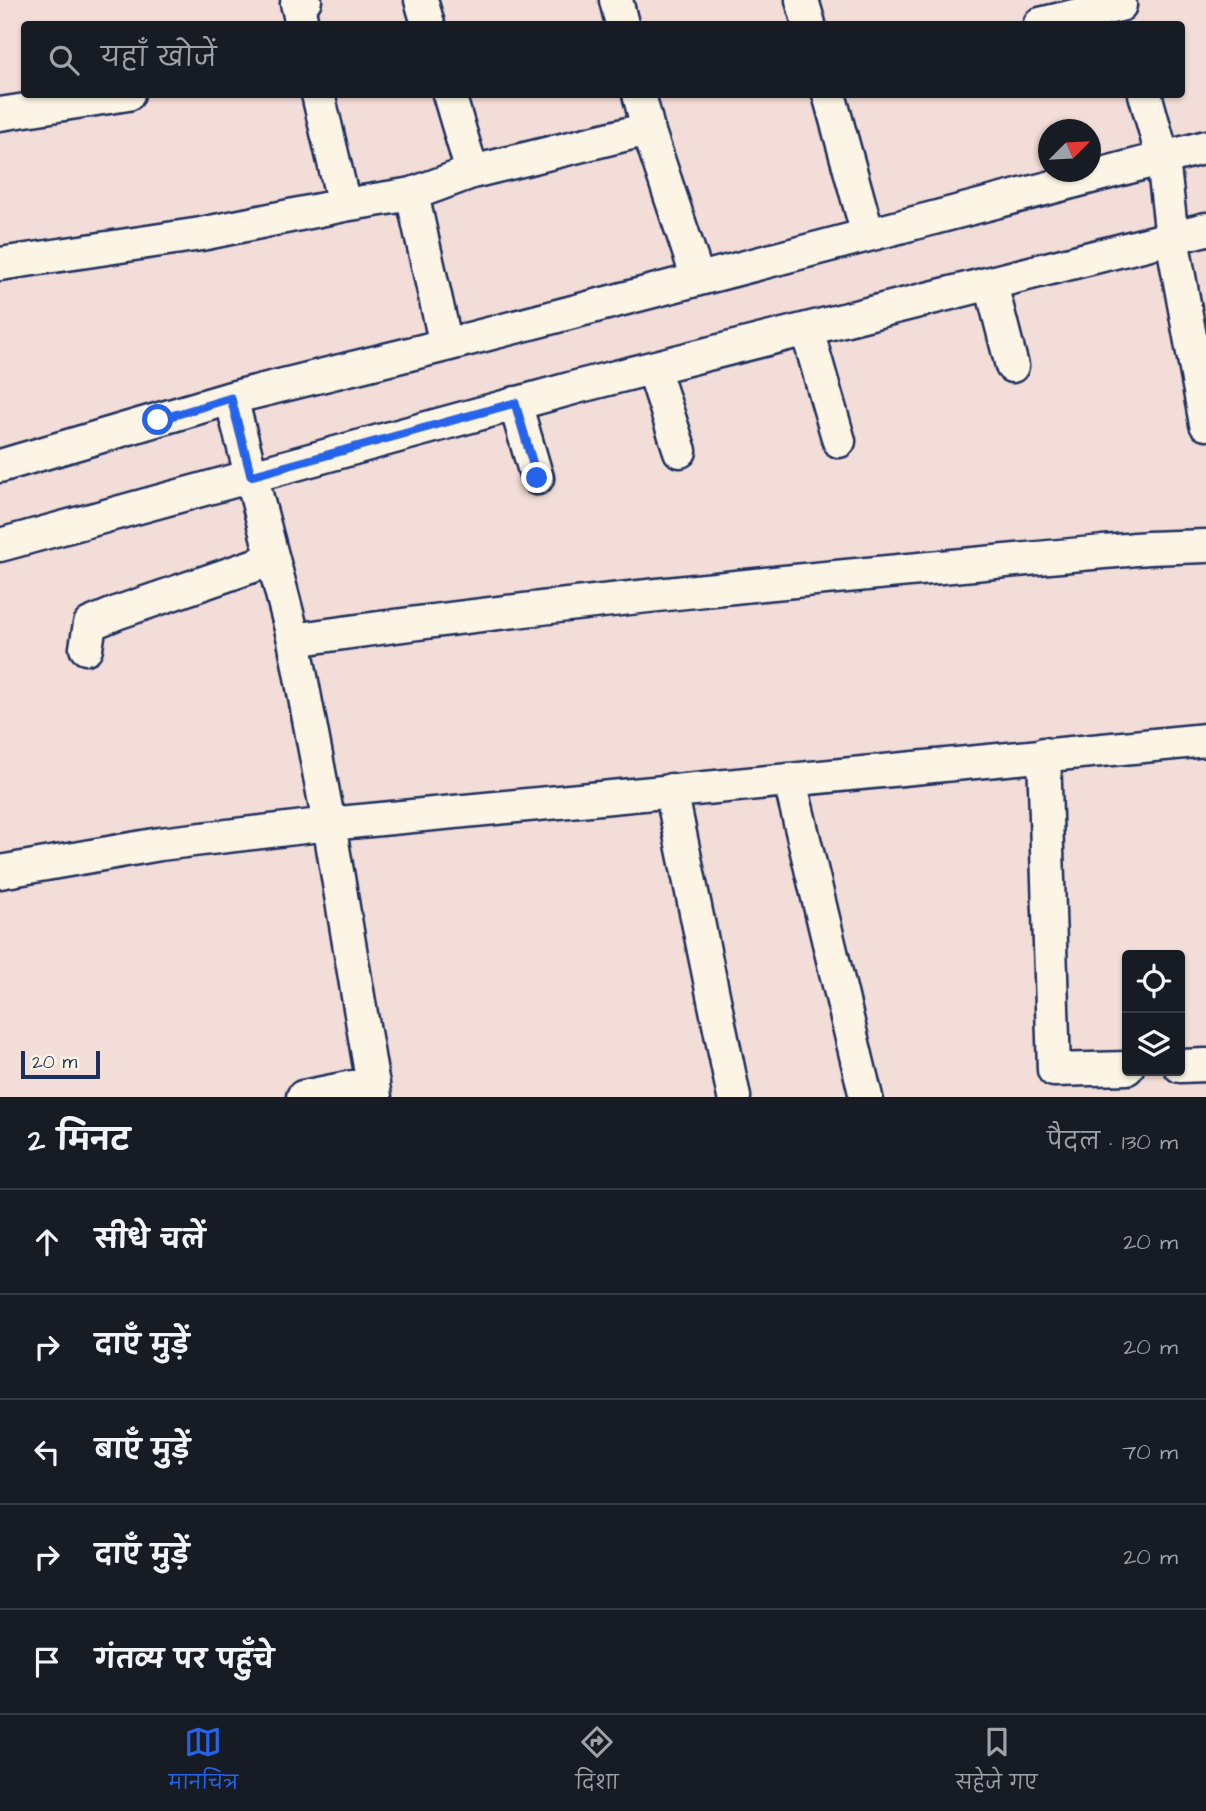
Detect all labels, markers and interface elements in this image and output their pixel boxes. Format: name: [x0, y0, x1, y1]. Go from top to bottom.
search box: [21, 21, 1185, 98]
text: यहाँ खोजें: [101, 40, 217, 76]
icon: search: [45, 41, 83, 79]
north arrow: [1038, 119, 1101, 182]
route start: [142, 404, 173, 435]
route end: [521, 462, 552, 493]
map controls: [1122, 950, 1185, 1076]
button: locate: [1122, 950, 1185, 1013]
button: layers: [1122, 1013, 1185, 1076]
scale bar: [21, 1048, 100, 1080]
text: 20 m: [32, 1049, 77, 1076]
text: 2 मिनट: [28, 1120, 130, 1162]
text: पैदल · 130 m: [1047, 1126, 1178, 1158]
text: सीधे चलें: [95, 1222, 205, 1258]
icon: ahead: [28, 1223, 66, 1261]
text: 20 m: [1123, 1226, 1178, 1258]
text: दाएँ मुड़ें: [95, 1327, 189, 1363]
icon: right: [28, 1328, 66, 1366]
text: 20 m: [1123, 1331, 1178, 1363]
text: बाएँ मुड़ें: [95, 1432, 190, 1468]
icon: left: [28, 1433, 66, 1471]
text: 70 m: [1122, 1436, 1178, 1468]
text: दाएँ मुड़ें: [95, 1537, 189, 1573]
icon: right: [28, 1538, 66, 1576]
text: 20 m: [1123, 1541, 1178, 1573]
text: गंतव्य पर पहुँचे: [95, 1642, 274, 1678]
icon: arrive: [28, 1643, 66, 1681]
tab: मानचित्र: [169, 1723, 238, 1803]
tab: दिशा: [575, 1723, 619, 1803]
tab: सहेजे गए: [956, 1723, 1037, 1803]

